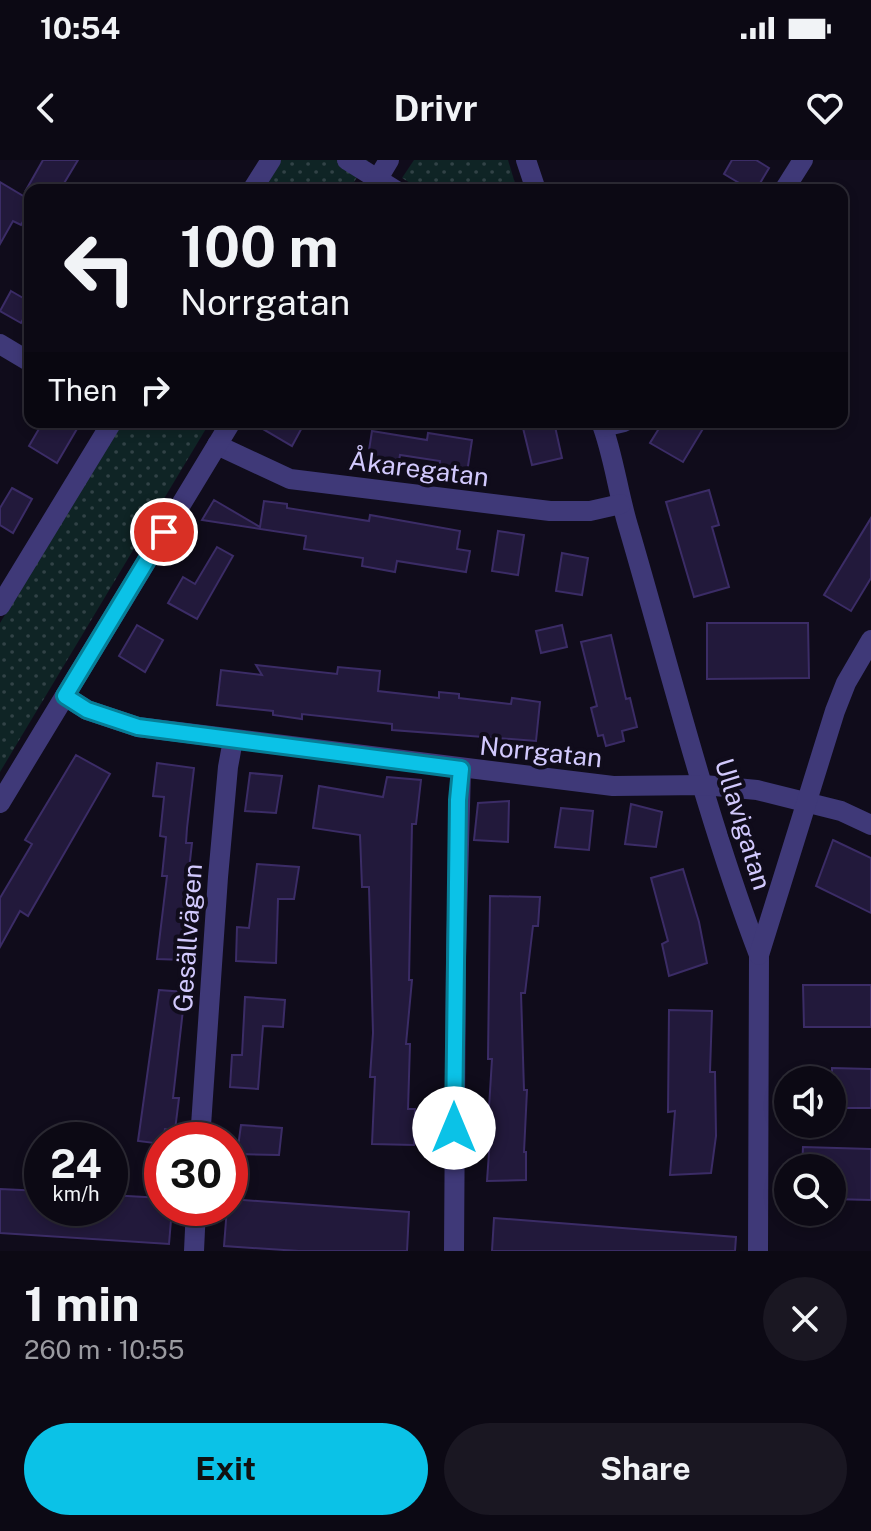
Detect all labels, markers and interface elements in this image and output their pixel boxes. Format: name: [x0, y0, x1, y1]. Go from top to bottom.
text: 10:54: [40, 10, 120, 46]
icon: back: [24, 86, 68, 130]
icon: heart: [803, 86, 847, 130]
text: Drivr: [394, 87, 477, 129]
text: 100 m: [180, 214, 339, 280]
icon: left: [48, 216, 152, 320]
text: Norrgatan: [180, 281, 350, 323]
icon: right: [133, 368, 177, 412]
text: Then: [48, 372, 117, 408]
street label: Åkaregatan: [347, 443, 491, 492]
pin: [130, 498, 198, 566]
icon: arrive: [142, 510, 186, 554]
street label: Norrgatan: [478, 730, 604, 773]
street label: Ullavigatan: [709, 754, 778, 893]
street label: Gesällvägen: [167, 863, 208, 1013]
map controls: [774, 1066, 846, 1226]
button: sound: [774, 1066, 846, 1138]
position arrow: [412, 1086, 496, 1170]
speed limit sign: 30: [144, 1122, 248, 1226]
text: 24: [50, 1140, 102, 1187]
button: search: [774, 1154, 846, 1226]
text: km/h: [52, 1182, 100, 1206]
text: 1 min: [24, 1275, 140, 1332]
button: close: [763, 1277, 847, 1361]
text: 260 m · 10:55: [24, 1334, 184, 1365]
button: Exit: [24, 1423, 428, 1515]
button: Share: [444, 1423, 847, 1515]

